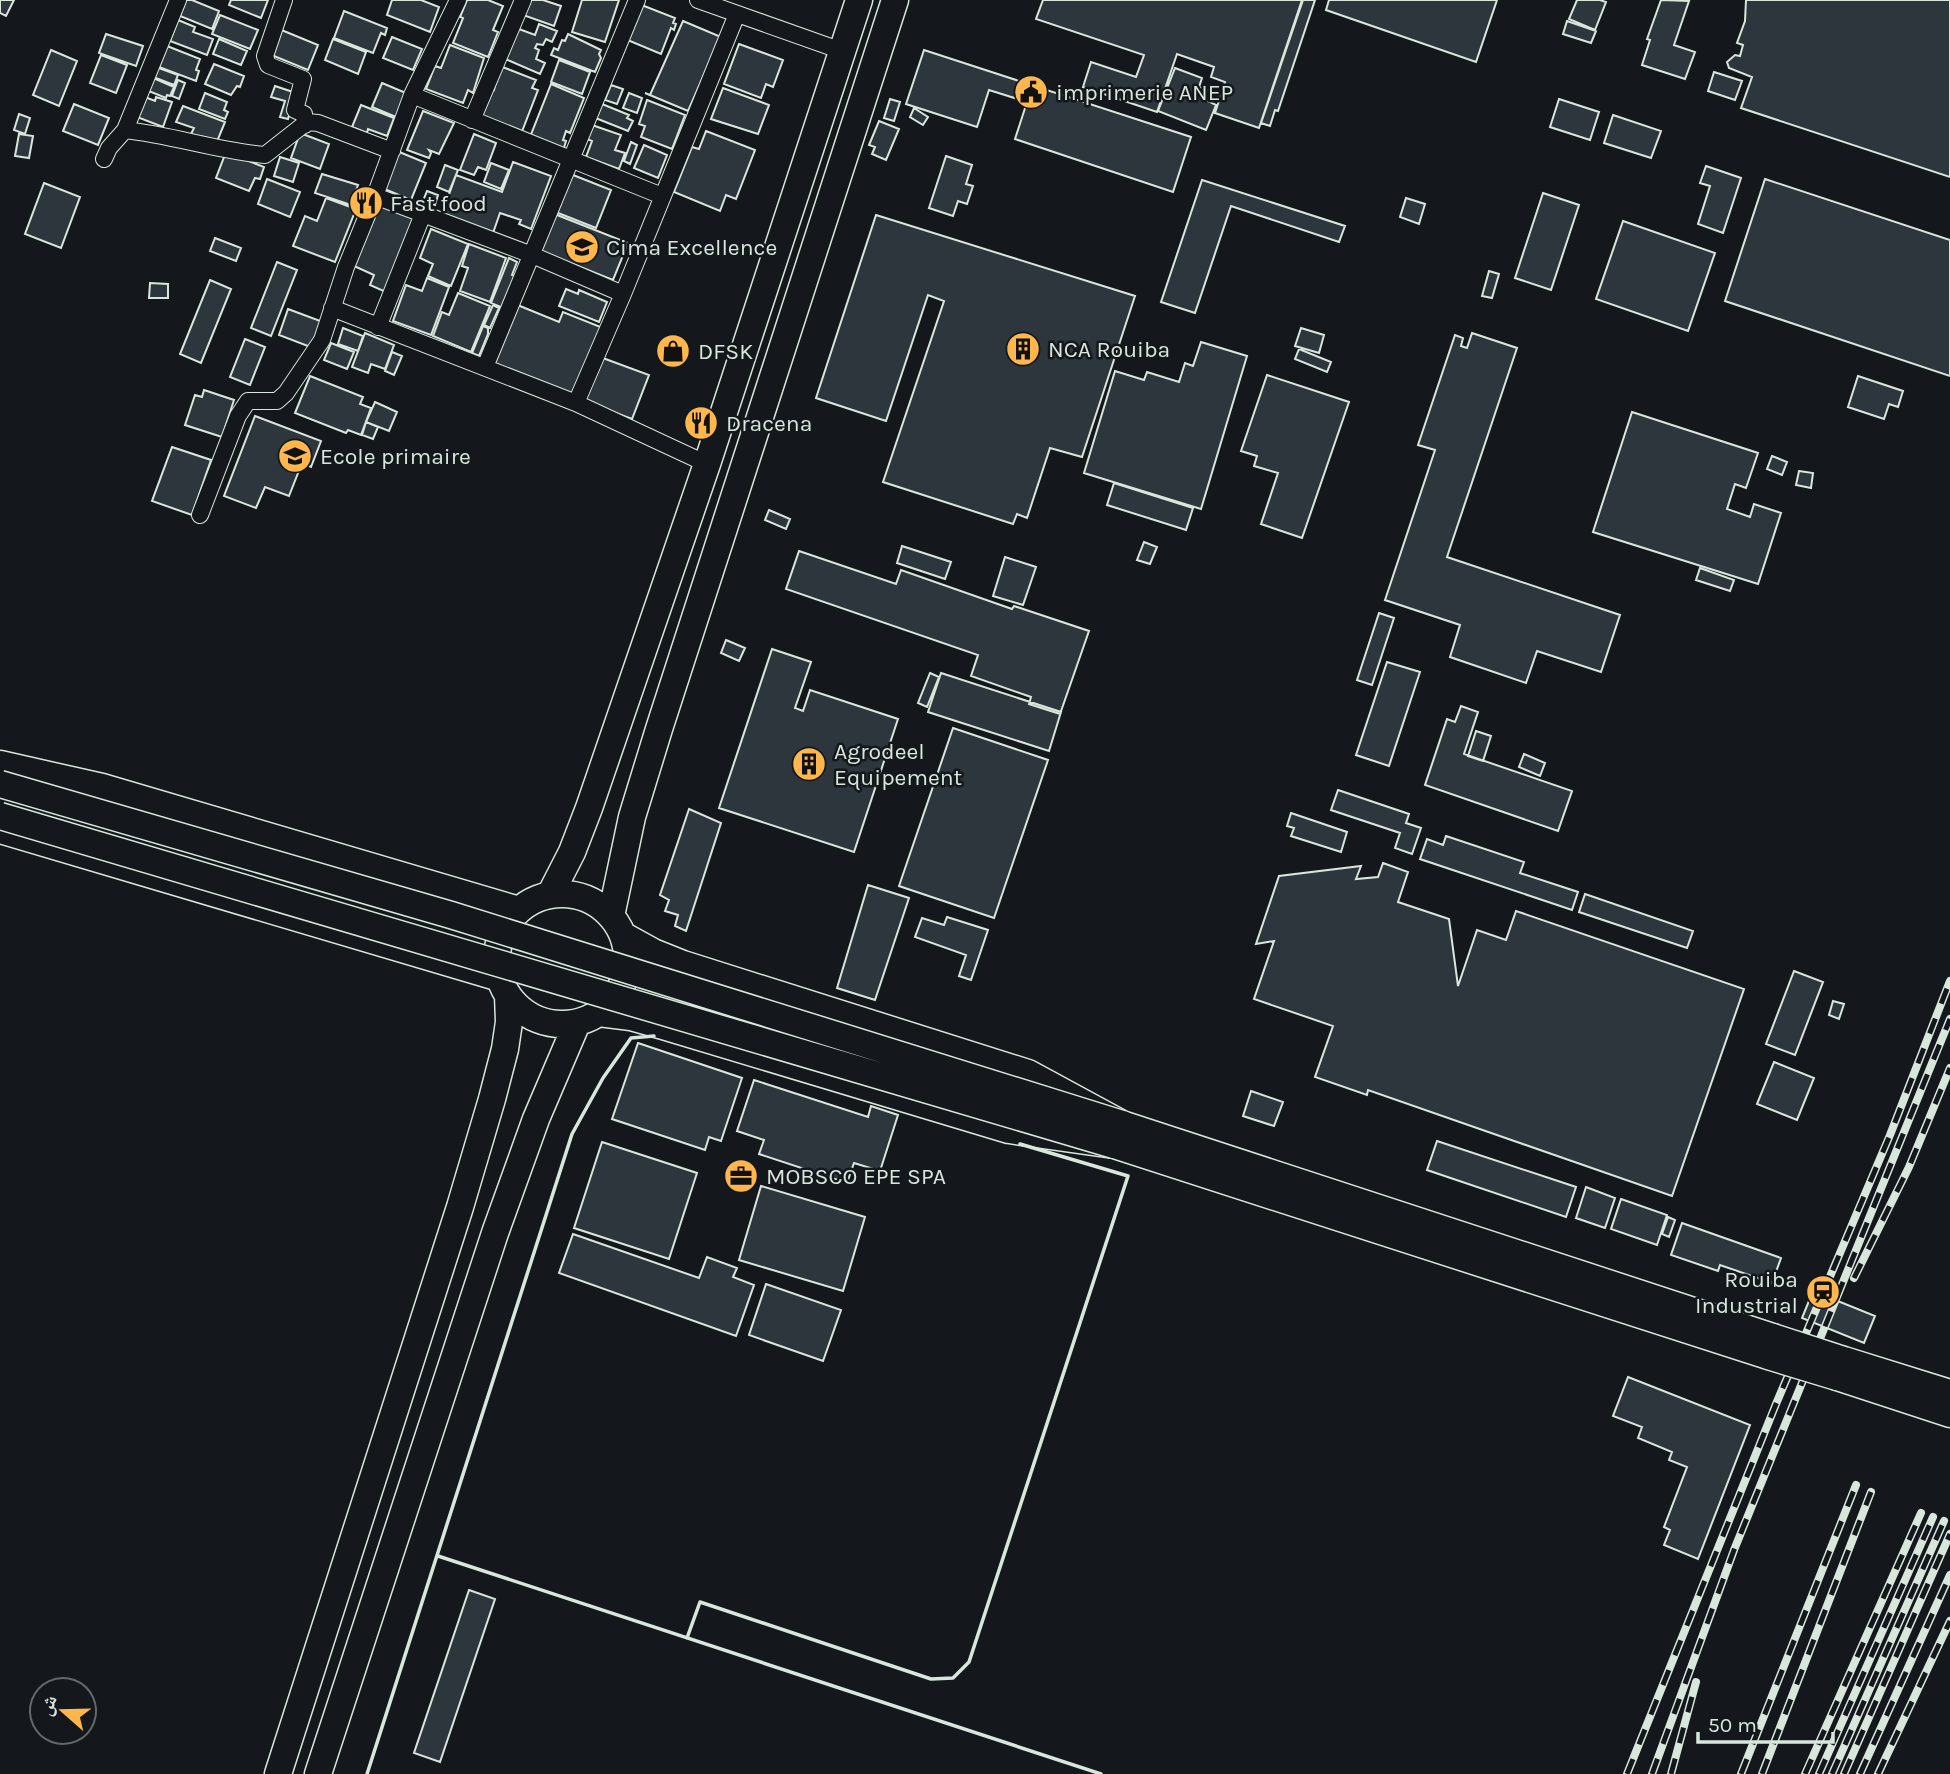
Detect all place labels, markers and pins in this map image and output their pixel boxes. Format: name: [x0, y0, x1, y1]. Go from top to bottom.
public building icon: imprimerie ANEP: [1012, 73, 1050, 111]
place label: imprimerie ANEP: [1056, 79, 1233, 106]
restaurant icon: Fast food: [347, 184, 385, 222]
place label: Fast food: [390, 190, 487, 217]
school or university icon: Cima Excellence: [563, 228, 601, 266]
place label: Cima Excellence: [606, 234, 777, 261]
building icon: NCA Rouiba: [1004, 330, 1042, 368]
shop icon: DFSK: [654, 332, 692, 370]
place label: NCA Rouiba: [1048, 336, 1170, 363]
place label: DFSK: [698, 338, 753, 365]
restaurant icon: Dracena: [682, 404, 720, 442]
place label: Dracena: [726, 410, 812, 437]
school or university icon: Ecole primaire: [276, 437, 314, 475]
place label: Ecole primaire: [320, 443, 471, 470]
place label: Agrodeel Equipement: [834, 738, 963, 791]
building icon: Agrodeel Equipement: [790, 745, 828, 783]
office icon: MOBSCO EPE SPA: [722, 1157, 760, 1195]
place label: MOBSCO EPE SPA: [766, 1163, 946, 1190]
place label: Rouiba Industrial: [1695, 1266, 1798, 1319]
station icon: Rouiba Industrial: [1804, 1273, 1842, 1311]

